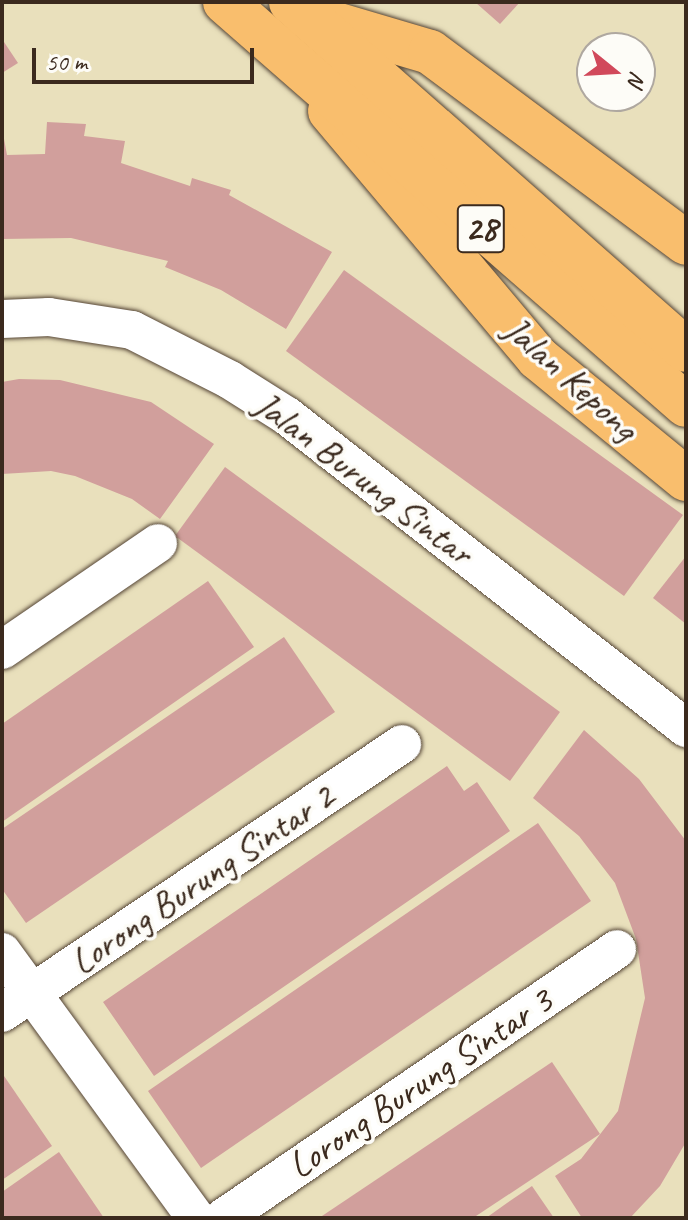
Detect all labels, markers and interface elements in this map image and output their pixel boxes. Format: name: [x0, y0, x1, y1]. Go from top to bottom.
scale bar: [36, 32, 258, 82]
north arrow: [576, 32, 656, 112]
text: 50 m: [46, 47, 87, 77]
text: N: [622, 68, 652, 90]
road number: 28: [455, 197, 507, 261]
street label: Jalan Kepong: [495, 306, 647, 450]
street label: Jalan Burung Sintar: [246, 381, 482, 575]
street label: Lorong Burung Sintar 2: [61, 774, 343, 984]
street label: Lorong Burung Sintar 3: [279, 978, 561, 1188]

